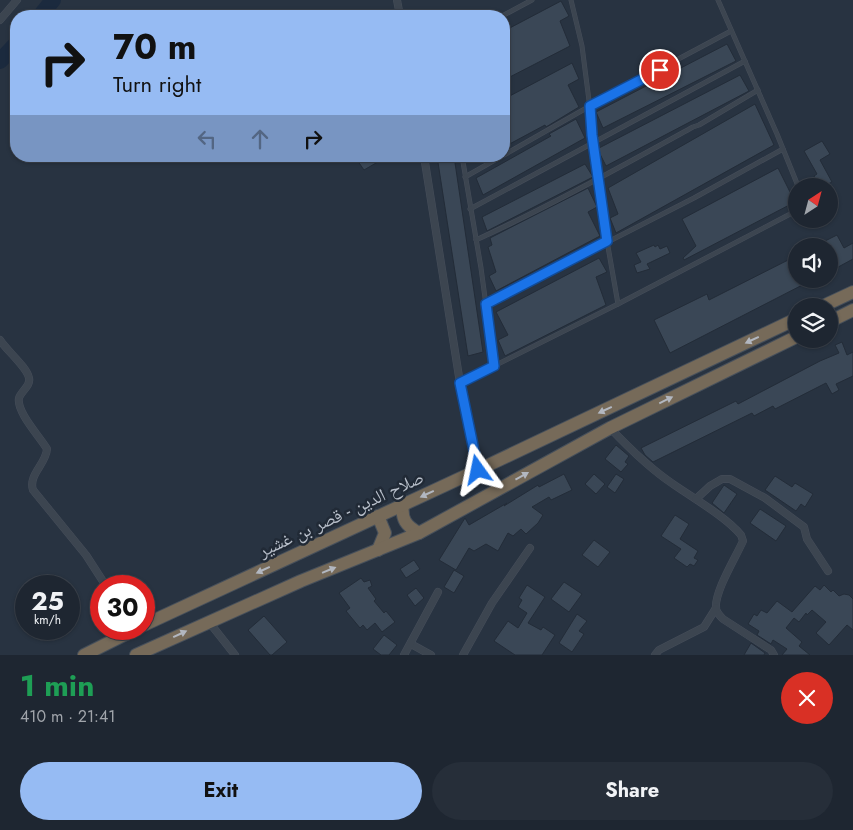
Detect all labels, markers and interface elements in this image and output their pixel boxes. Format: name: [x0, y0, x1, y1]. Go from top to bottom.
text: 70 m: [113, 22, 196, 72]
icon: right: [30, 30, 95, 95]
pin: [639, 49, 681, 91]
icon: arrive: [646, 56, 674, 84]
text: Turn right: [113, 68, 201, 100]
icon: left: [193, 125, 221, 153]
icon: ahead: [246, 125, 274, 153]
icon: right: [299, 125, 327, 153]
north arrow: [788, 178, 838, 228]
map controls: [788, 178, 838, 348]
button: sound: [788, 238, 838, 288]
button: layers: [788, 298, 838, 348]
one-way arrow: [745, 336, 759, 344]
one-way arrow: [659, 396, 673, 404]
one-way arrow: [598, 405, 613, 414]
position arrow: [451, 443, 503, 495]
street label: صلاح الدين - قصر بن غشير: [253, 464, 428, 564]
one-way arrow: [515, 472, 529, 480]
one-way arrow: [420, 490, 434, 498]
one-way arrow: [256, 565, 271, 574]
one-way arrow: [322, 566, 337, 574]
speed limit sign: 30: [90, 575, 155, 640]
text: 25: [31, 583, 64, 619]
text: km/h: [34, 611, 61, 629]
one-way arrow: [173, 630, 187, 638]
text: 1 min: [20, 664, 94, 707]
button: close: [781, 672, 833, 724]
text: 410 m · 21:41: [20, 705, 115, 728]
button: Exit: [20, 762, 422, 820]
button: Share: [432, 762, 833, 820]

